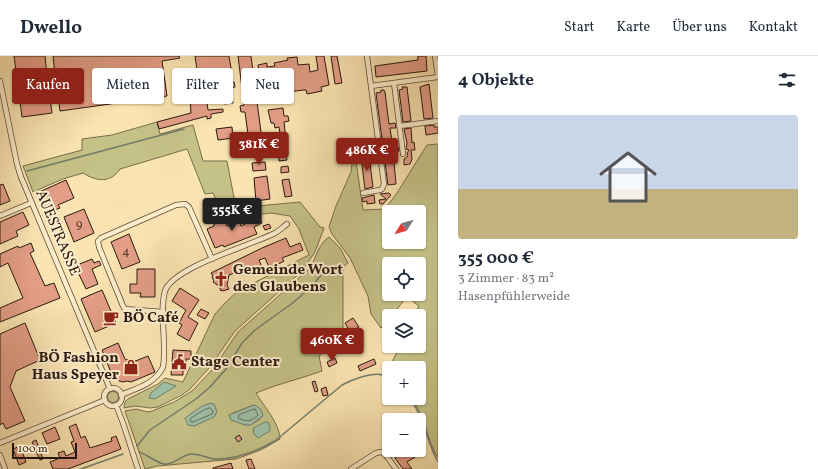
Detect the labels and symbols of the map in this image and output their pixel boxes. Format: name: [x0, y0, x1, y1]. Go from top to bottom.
pin: 381K €: [226, 132, 292, 166]
pin: 486K €: [334, 138, 400, 172]
street label: AUESTRASSE: [29, 187, 85, 279]
pin: 355K €: [199, 198, 265, 232]
north arrow: [382, 205, 426, 249]
house number: 9: [76, 216, 83, 234]
house number: 4: [122, 243, 130, 261]
place label: Gemeinde Wort des Glaubens: [233, 260, 343, 298]
church icon: Gemeinde Wort des Glaubens: [212, 270, 230, 288]
place label: BÖ Café: [123, 308, 179, 329]
cafe icon: BÖ Café: [102, 309, 120, 327]
pin: 460K €: [299, 328, 365, 362]
place label: BÖ Fashion Haus Speyer: [32, 348, 119, 386]
place label: Stage Center: [191, 352, 280, 373]
public building icon: Stage Center: [170, 353, 188, 371]
shop icon: BÖ Fashion Haus Speyer: [122, 358, 140, 376]
scale bar: [12, 441, 77, 460]

